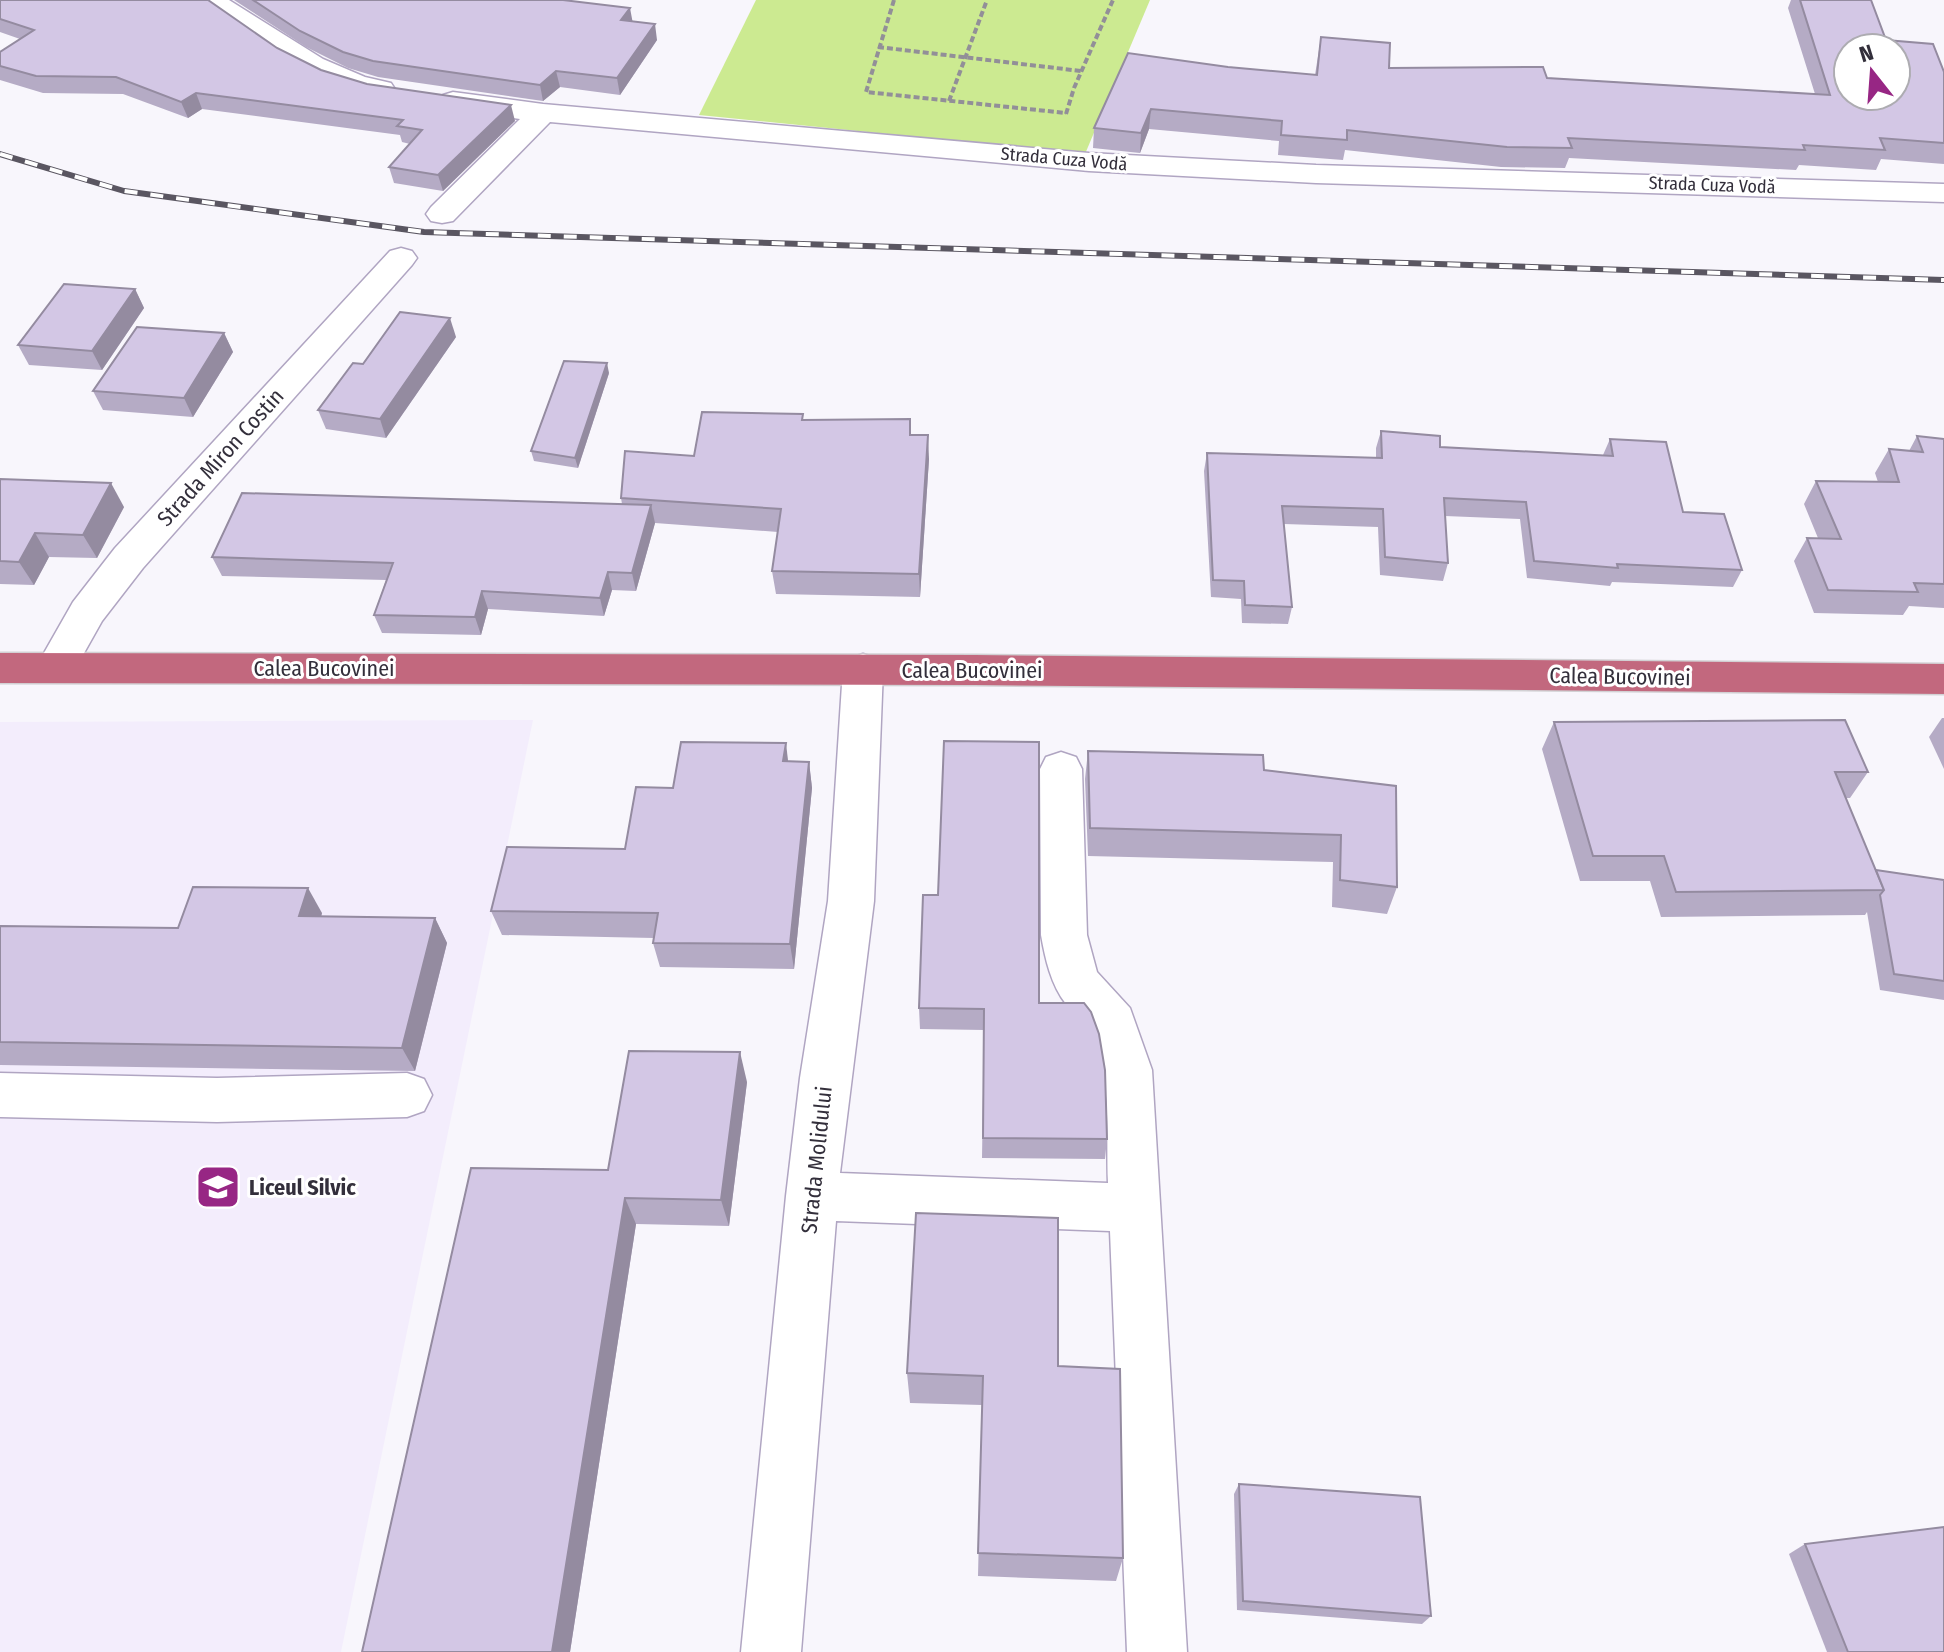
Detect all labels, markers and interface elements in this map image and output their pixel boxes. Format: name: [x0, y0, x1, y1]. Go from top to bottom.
north arrow: [1832, 32, 1912, 112]
text: N: [1856, 39, 1877, 68]
street label: Strada Cuza Vodă: [1000, 143, 1128, 176]
street label: Strada Cuza Vodă: [1648, 172, 1776, 198]
street label: Strada Miron Costin: [151, 383, 289, 532]
street label: Calea Bucovinei: [253, 655, 395, 682]
street label: Calea Bucovinei: [901, 657, 1043, 684]
street label: Calea Bucovinei: [1549, 662, 1691, 691]
street label: Strada Molidului: [795, 1085, 838, 1235]
school or university icon: Liceul Silvic: [194, 1163, 242, 1211]
place label: Liceul Silvic: [249, 1174, 356, 1201]

